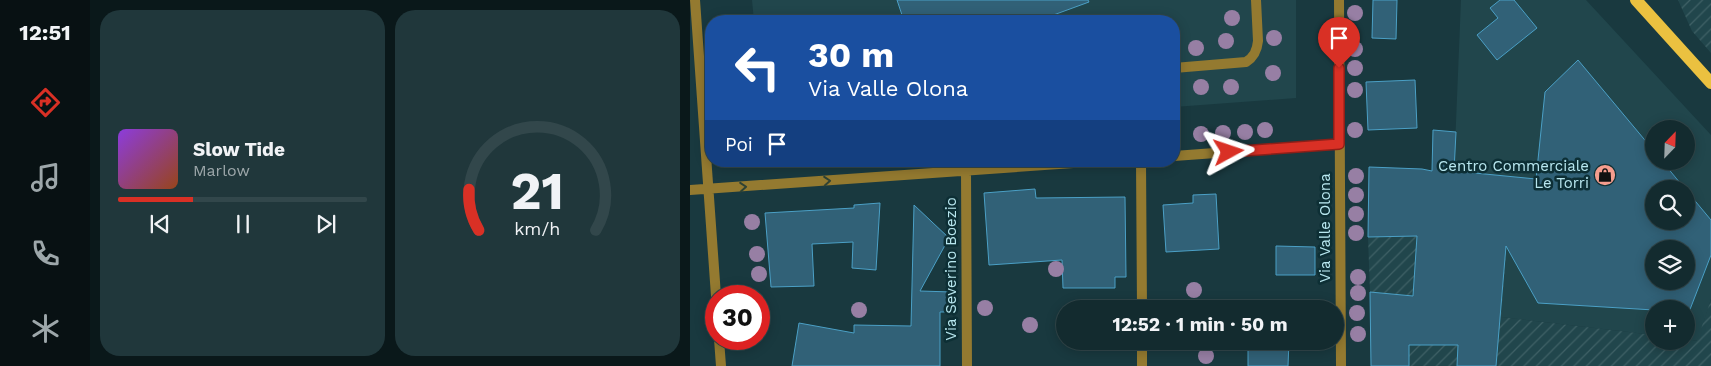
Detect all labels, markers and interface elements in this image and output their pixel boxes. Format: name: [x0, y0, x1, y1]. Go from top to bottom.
pin: [1318, 17, 1360, 68]
text: 12:51: [19, 20, 71, 45]
icon: arrive: [1325, 24, 1353, 52]
text: 30 m: [808, 34, 894, 76]
icon: left: [725, 35, 790, 100]
text: Via Valle Olona: [808, 76, 968, 101]
icon: directions: [28, 85, 63, 120]
north arrow: [1645, 120, 1695, 170]
map controls: [1645, 120, 1695, 350]
position arrow: [1202, 125, 1254, 177]
icon: arrive: [763, 130, 791, 158]
text: Poi: [725, 133, 753, 156]
text: Slow Tide: [193, 138, 285, 161]
place label: Centro Commerciale Le Torri: [1438, 157, 1589, 192]
icon: music: [28, 160, 63, 195]
text: Marlow: [193, 161, 250, 180]
text: 21: [511, 161, 564, 222]
shop icon: Centro Commerciale Le Torri: [1593, 163, 1617, 187]
street label: Via Valle Olona: [1316, 173, 1334, 283]
one-way arrow: [823, 176, 831, 187]
button: search: [1645, 180, 1695, 230]
one-way arrow: [739, 182, 747, 193]
street label: Via Severino Boezio: [942, 197, 960, 341]
icon: previous: [146, 210, 174, 238]
icon: pause: [229, 210, 257, 238]
icon: next: [312, 210, 340, 238]
text: km/h: [514, 218, 561, 239]
icon: phone: [28, 236, 63, 271]
button: layers: [1645, 240, 1695, 290]
speed limit sign: 30: [705, 285, 770, 350]
button: +: [1645, 300, 1695, 350]
icon: climate: [28, 311, 63, 346]
text: 12:52 · 1 min · 50 m: [1112, 313, 1288, 336]

